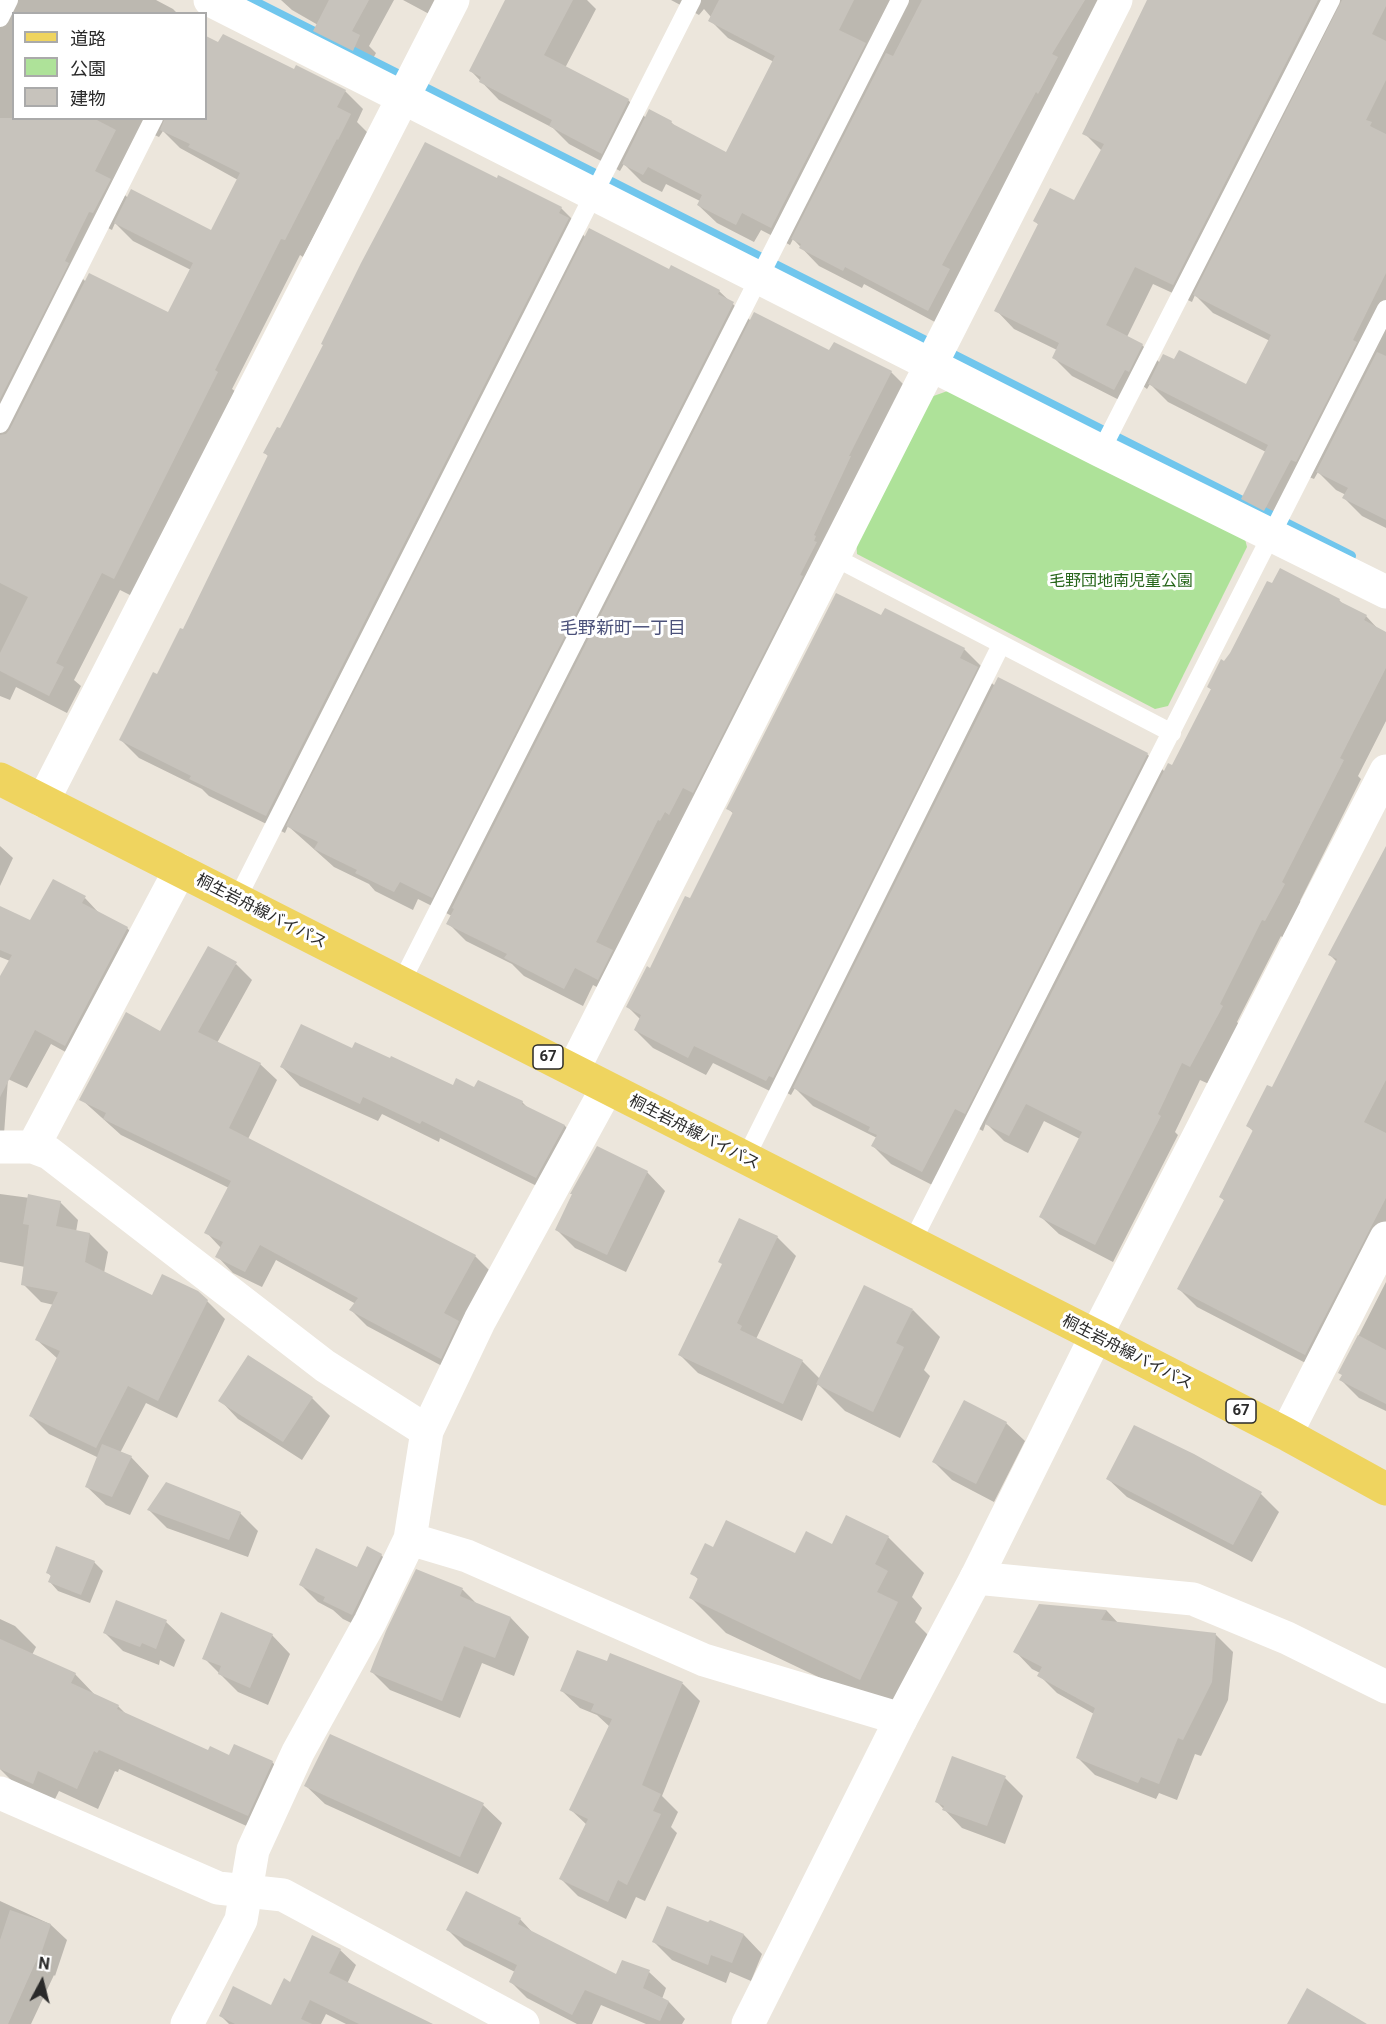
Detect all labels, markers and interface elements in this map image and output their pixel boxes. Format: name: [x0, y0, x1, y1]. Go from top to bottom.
legend: [12, 12, 207, 120]
text: 道路: [70, 28, 106, 49]
text: 公園: [70, 58, 106, 79]
text: 建物: [70, 88, 106, 109]
park label: 毛野団地南児童公園: [1049, 572, 1193, 592]
district label: 毛野新町一丁目: [560, 618, 686, 640]
street label: 桐生岩舟線バイパス: [192, 871, 330, 953]
road number: 67: [533, 1045, 563, 1069]
street label: 桐生岩舟線バイパス: [625, 1092, 763, 1174]
street label: 桐生岩舟線バイパス: [1058, 1312, 1196, 1394]
road number: 67: [1226, 1399, 1256, 1423]
north arrow: [12, 1952, 72, 2012]
text: N: [37, 1954, 51, 1974]

